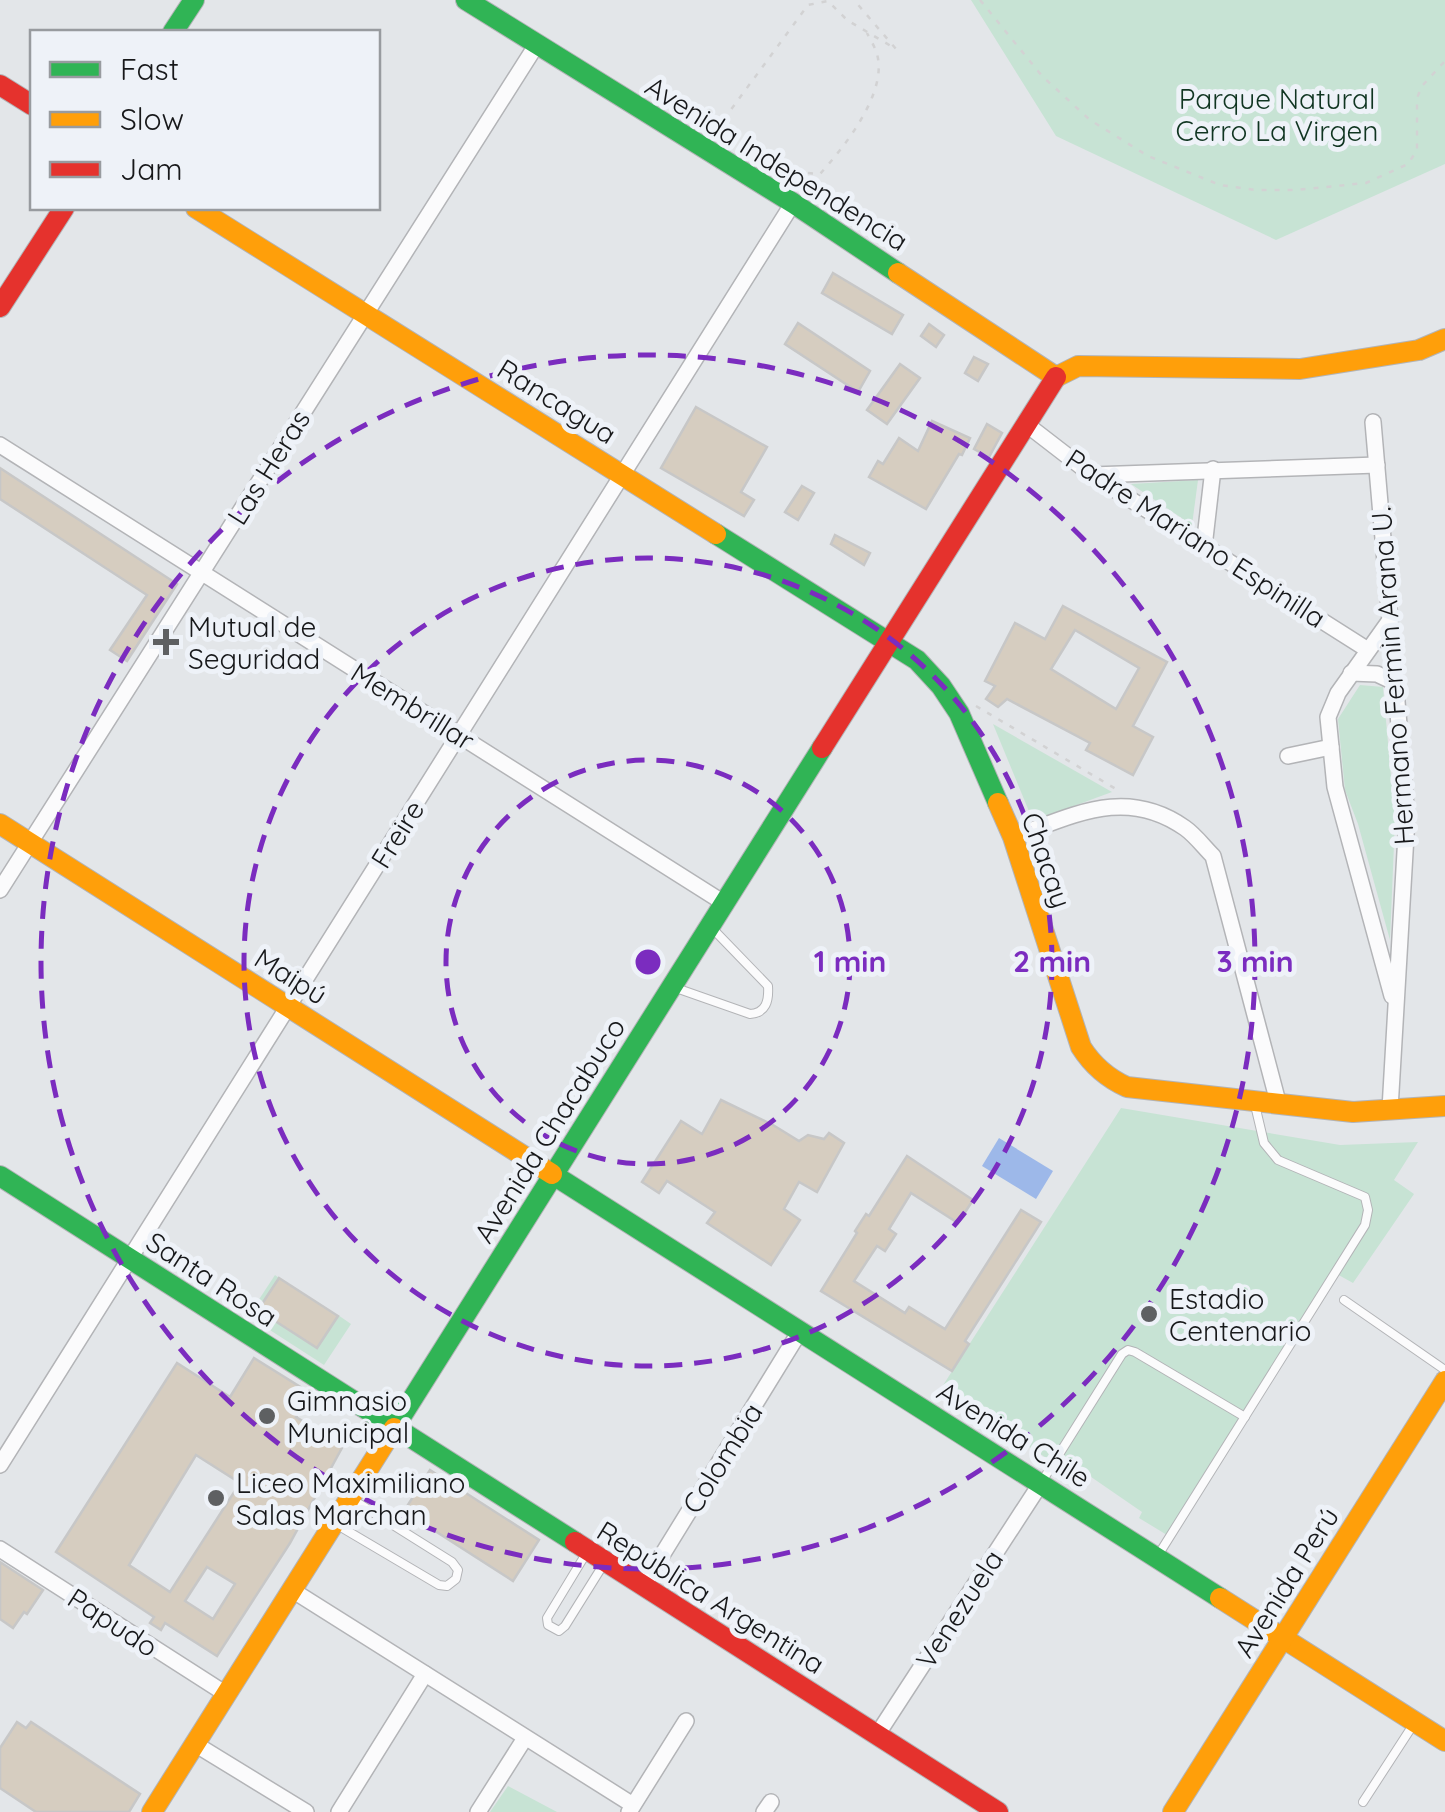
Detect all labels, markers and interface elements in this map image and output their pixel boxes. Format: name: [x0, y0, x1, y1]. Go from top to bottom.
legend: [30, 30, 380, 210]
text: Fast: [120, 50, 179, 88]
street label: Avenida Independencia: [639, 68, 915, 258]
park label: Parque Natural Cerro La Virgen: [1175, 81, 1379, 148]
text: Slow: [120, 100, 184, 138]
text: Jam: [120, 150, 183, 188]
street label: Rancagua: [491, 351, 623, 451]
street label: Las Heras: [219, 403, 317, 531]
street label: Padre Mariano Espinilla: [1060, 441, 1332, 635]
street label: Hermano Fermin Arana U.: [1363, 506, 1421, 846]
place label: Mutual de Seguridad: [188, 609, 320, 676]
marker: Mutual de Seguridad: [153, 629, 179, 655]
street label: Membrillar: [345, 654, 481, 758]
street label: Freire: [363, 794, 431, 874]
street label: Chacay: [1014, 808, 1080, 912]
street label: Maipú: [248, 940, 334, 1012]
text: 1 min: [814, 942, 886, 980]
text: 2 min: [1013, 942, 1091, 980]
text: 3 min: [1216, 942, 1294, 980]
centre of rings: [630, 944, 666, 980]
street label: Avenida Chacabuco: [466, 1011, 632, 1249]
street label: Santa Rosa: [140, 1224, 284, 1334]
place label: Estadio Centenario: [1169, 1281, 1311, 1348]
marker: Estadio Centenario: [1138, 1303, 1160, 1325]
street label: Avenida Chile: [931, 1373, 1097, 1495]
place label: Gimnasio Municipal: [287, 1383, 409, 1450]
street label: Colombia: [674, 1396, 770, 1520]
marker: Gimnasio Municipal: [256, 1405, 278, 1427]
place label: Liceo Maximiliano Salas Marchan: [236, 1465, 465, 1532]
marker: Liceo Maximiliano Salas Marchan: [205, 1487, 227, 1509]
street label: Avenida Perú: [1226, 1500, 1346, 1664]
street label: República Argentina: [591, 1513, 831, 1681]
street label: Venezuela: [908, 1543, 1010, 1675]
street label: Papudo: [61, 1580, 165, 1664]

